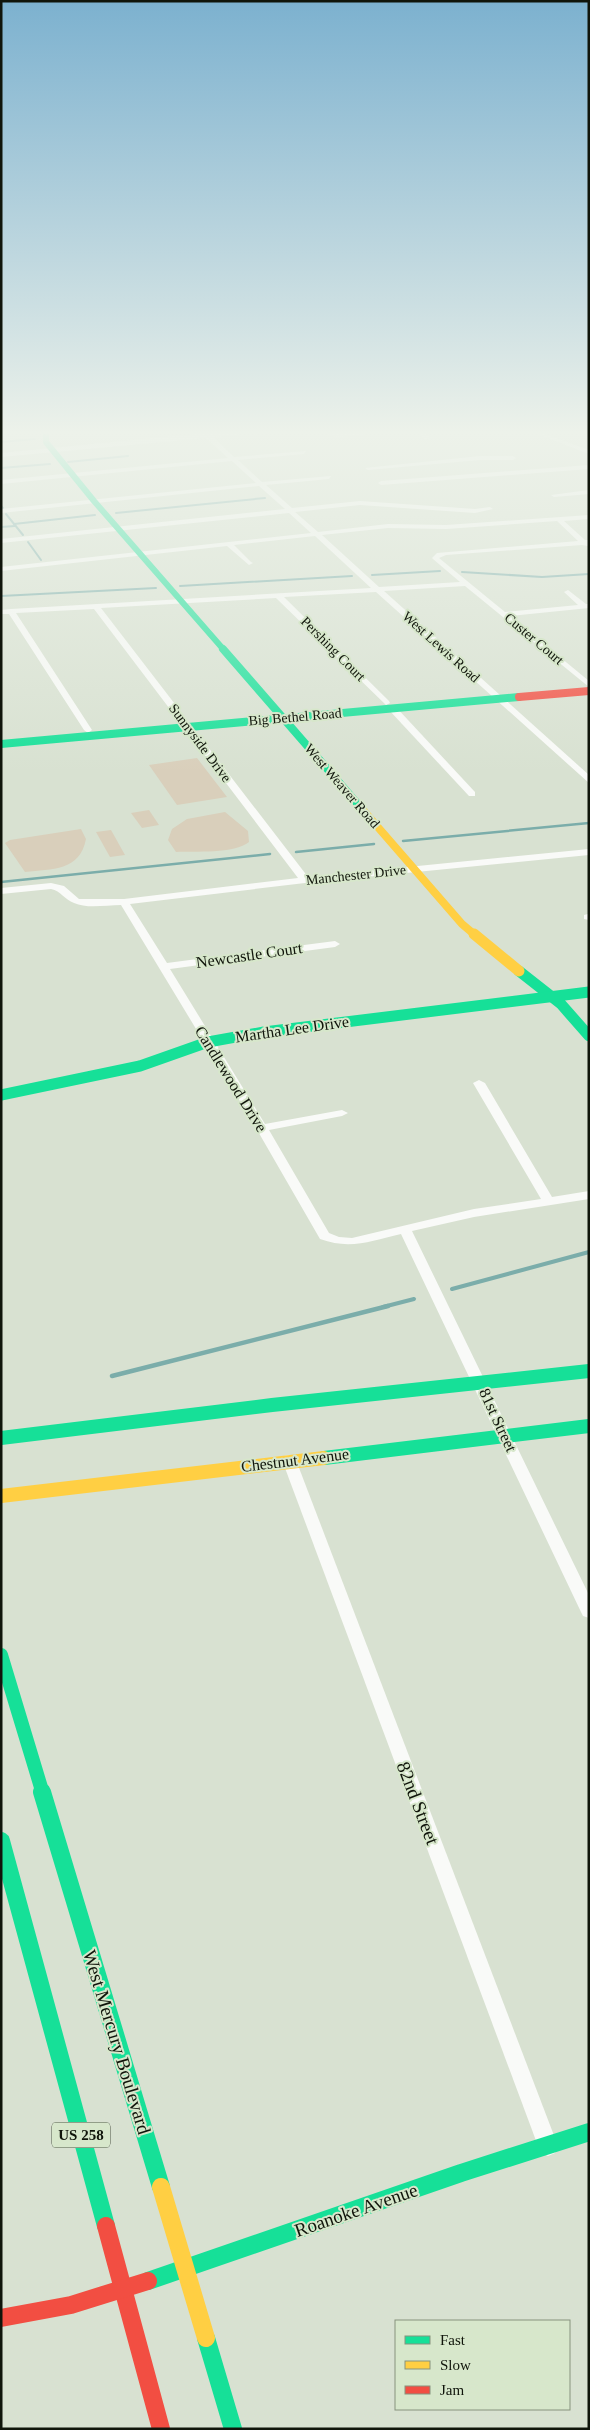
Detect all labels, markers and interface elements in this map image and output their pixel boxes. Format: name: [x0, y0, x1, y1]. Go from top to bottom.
street label: West Lewis Road: [399, 608, 483, 686]
street label: Custer Court: [502, 610, 566, 668]
street label: Pershing Court: [298, 614, 368, 684]
street label: Sunnyside Drive: [166, 701, 234, 785]
street label: Big Bethel Road: [248, 705, 342, 729]
street label: West Weaver Road: [301, 741, 383, 831]
street label: Manchester Drive: [305, 862, 407, 888]
street label: Newcastle Court: [195, 939, 304, 971]
street label: Martha Lee Drive: [234, 1013, 350, 1045]
street label: Candlewood Drive: [192, 1023, 270, 1135]
street label: 81st Street: [476, 1386, 520, 1455]
street label: Chestnut Avenue: [240, 1445, 350, 1475]
street label: 82nd Street: [393, 1759, 444, 1848]
street label: West Mercury Boulevard: [79, 1947, 155, 2137]
road number: US 258: [52, 2122, 110, 2148]
street label: Roanoke Avenue: [292, 2179, 420, 2241]
legend: [395, 2320, 570, 2410]
text: Fast: [440, 2332, 466, 2348]
text: Slow: [440, 2357, 471, 2373]
text: Jam: [440, 2382, 464, 2398]

